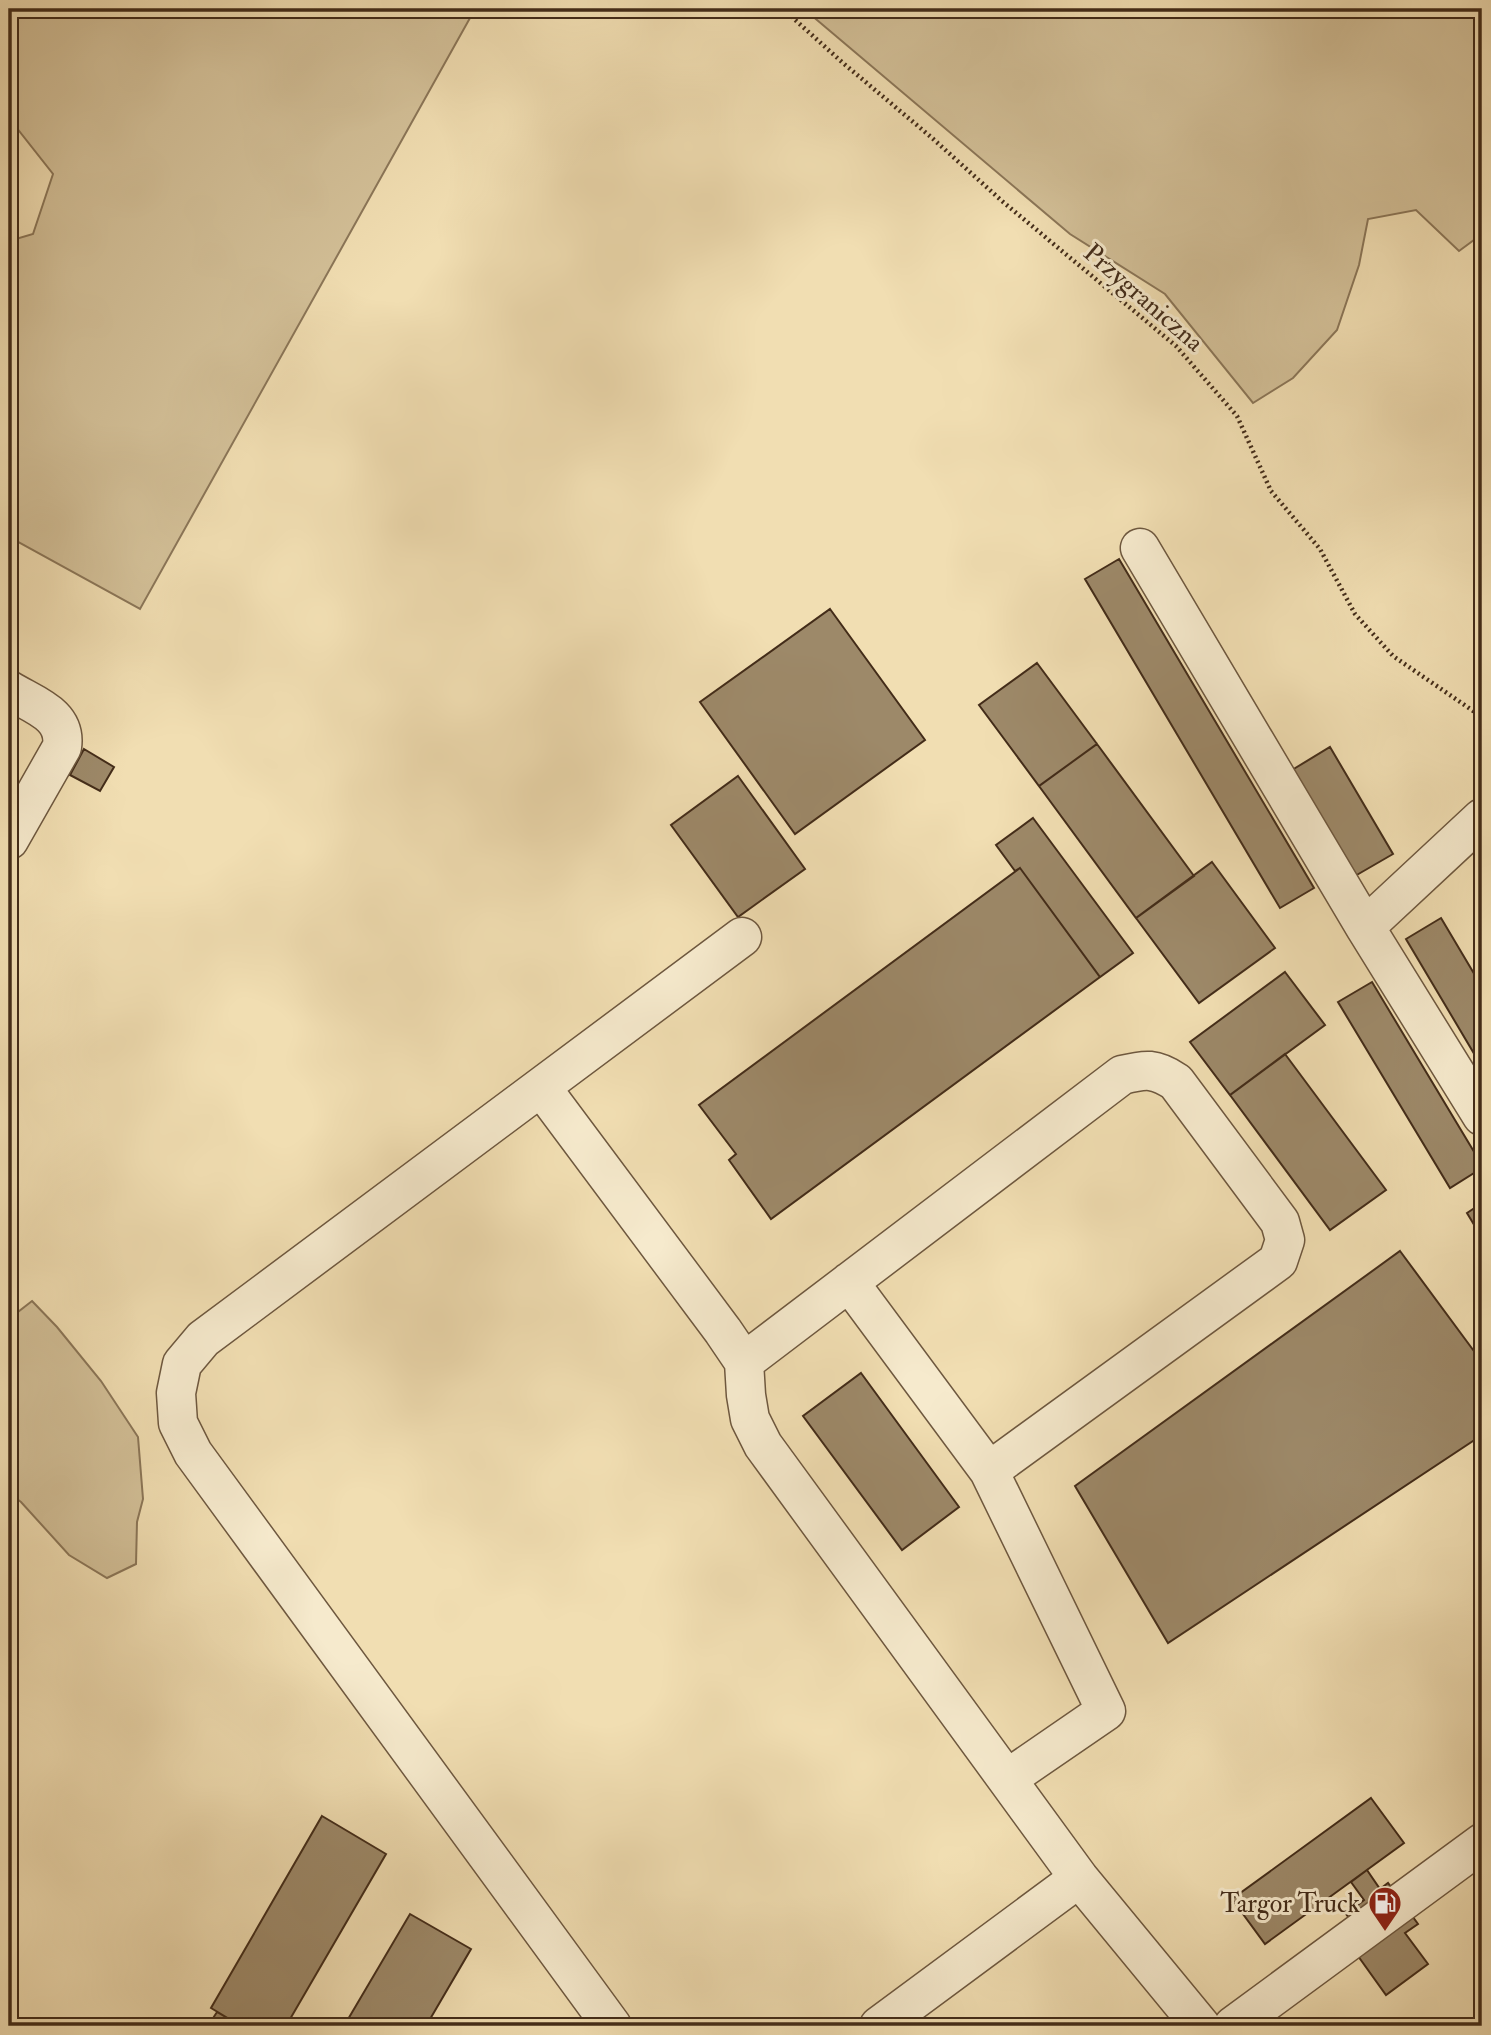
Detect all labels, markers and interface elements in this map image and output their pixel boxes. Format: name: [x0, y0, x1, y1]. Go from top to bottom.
street label: Przygraniczna: [1077, 237, 1210, 359]
fuel station icon: Targor Truck: [1366, 1884, 1404, 1933]
place label: Targor Truck: [1220, 1888, 1361, 1920]

